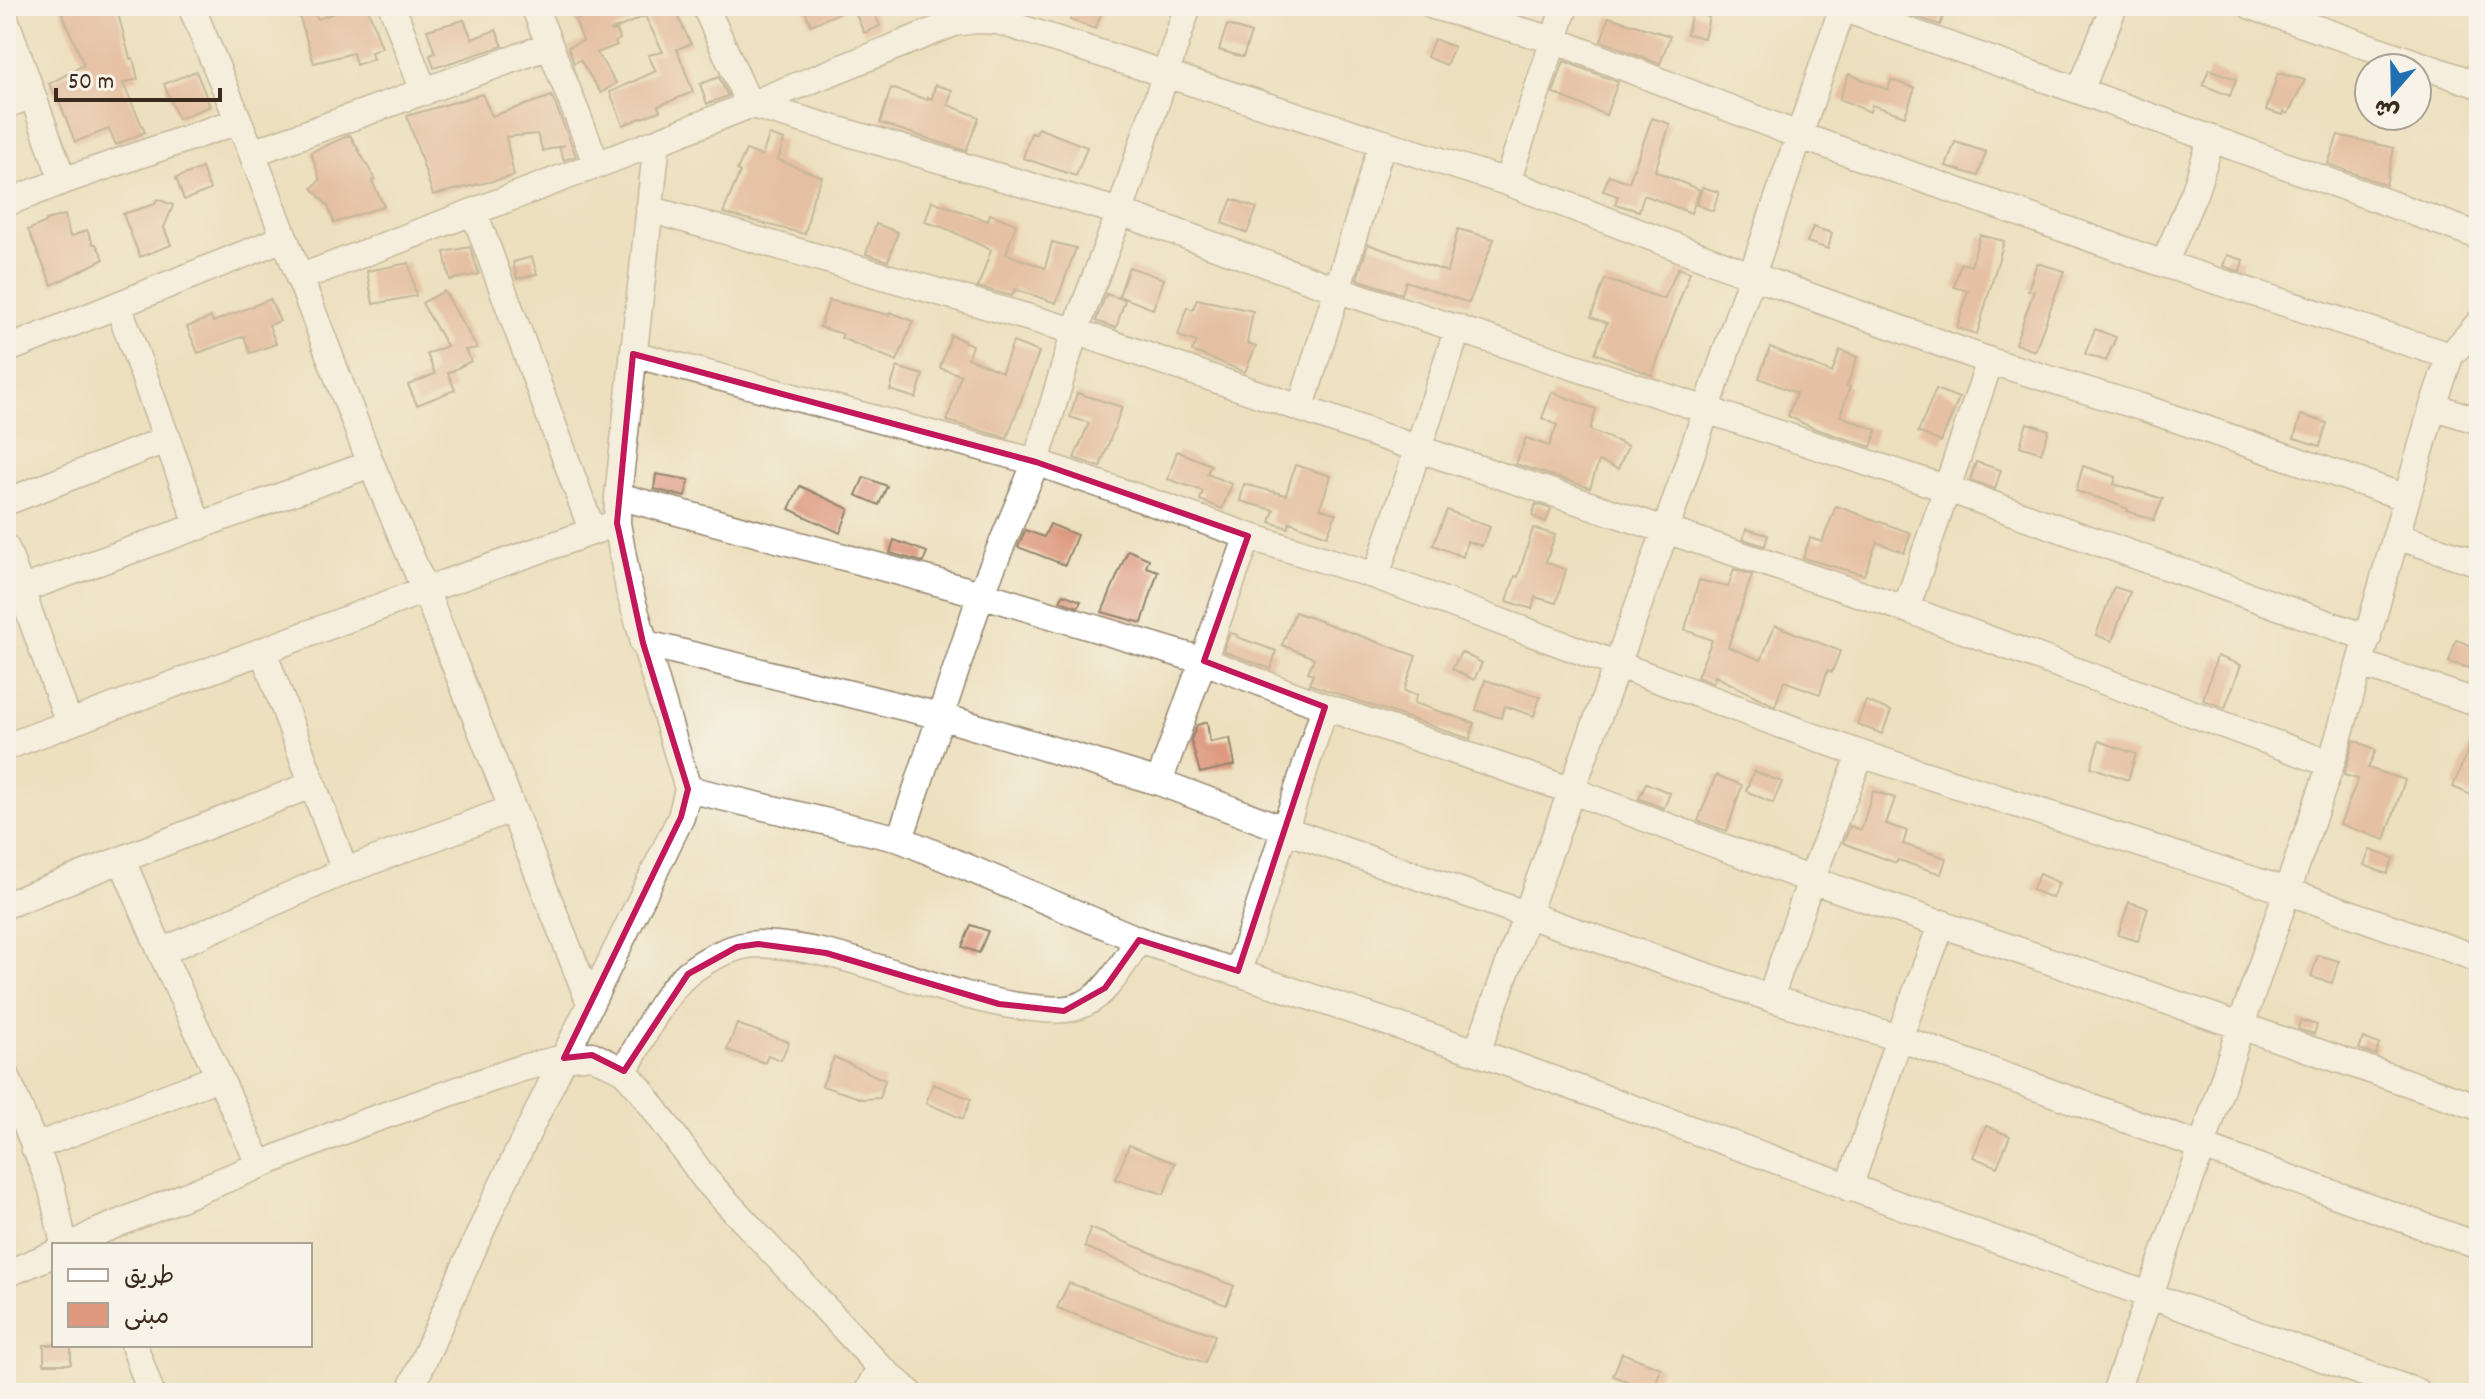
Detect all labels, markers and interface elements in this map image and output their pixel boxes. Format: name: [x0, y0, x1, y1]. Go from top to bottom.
scale bar: [56, 52, 220, 102]
north arrow: [2353, 52, 2433, 132]
text: 50 m: [68, 66, 114, 100]
text: ش: [2371, 89, 2404, 126]
legend: [52, 1243, 312, 1347]
text: طريق: [124, 1261, 174, 1295]
text: مبنى: [124, 1301, 169, 1335]

